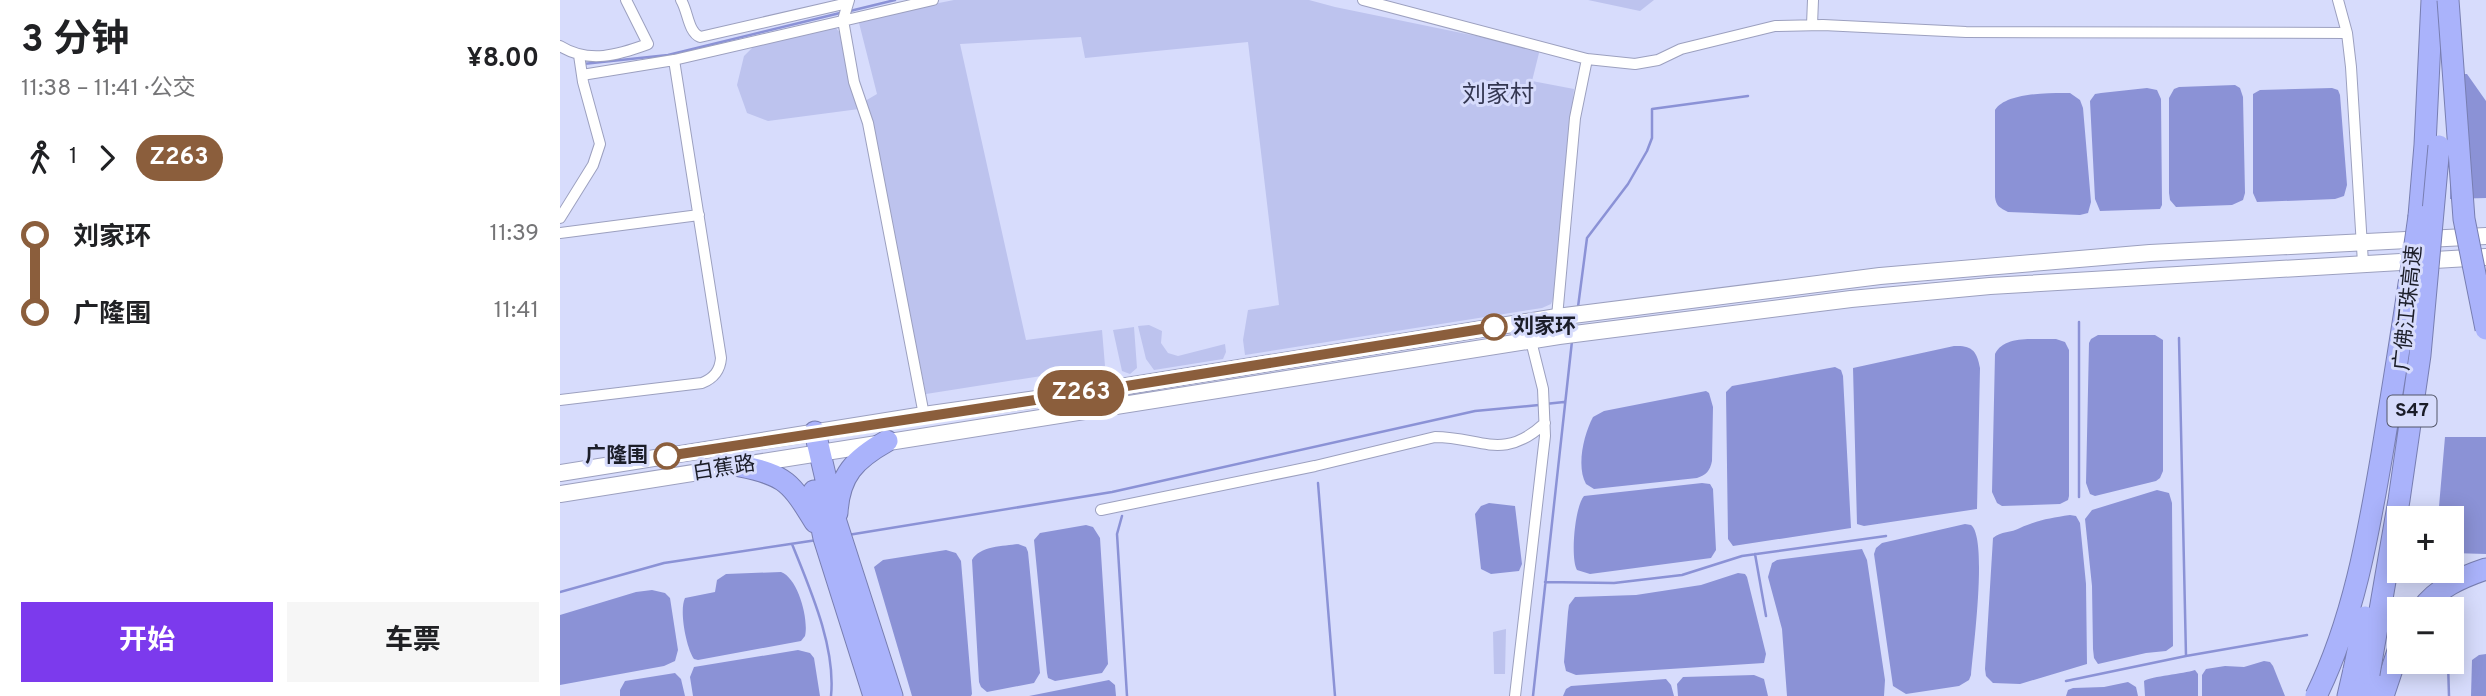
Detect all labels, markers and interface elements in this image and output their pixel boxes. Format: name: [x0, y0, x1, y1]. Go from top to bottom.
text: 3 分钟: [21, 17, 129, 66]
text: ¥8.00: [467, 43, 539, 76]
text: 11:38 – 11:41 · 公交: [21, 75, 196, 104]
district label: 刘家村: [1462, 81, 1534, 111]
icon: walk: [21, 139, 59, 177]
icon: forward: [88, 139, 126, 177]
text: 1: [69, 143, 78, 172]
text: Z263: [150, 143, 209, 173]
text: 11:39: [490, 220, 539, 249]
text: 刘家环: [73, 222, 151, 255]
street label: 广佛江珠高速: [2389, 244, 2429, 372]
text: 11:41: [494, 297, 539, 326]
text: 广隆围: [73, 299, 151, 332]
marker: 刘家环: [1481, 314, 1507, 340]
place label: 刘家环: [1513, 314, 1576, 341]
line badge: Z263: [1032, 370, 1130, 416]
text: Z263: [1051, 378, 1111, 408]
road number: S47: [2388, 396, 2436, 426]
place label: 广隆围: [585, 443, 648, 470]
marker: 广隆围: [654, 443, 680, 469]
street label: 白蕉路: [691, 451, 757, 487]
map controls: [2387, 506, 2464, 674]
button: +: [2387, 506, 2464, 583]
button: −: [2387, 597, 2464, 674]
button: 开始: [21, 602, 273, 682]
button: 车票: [287, 602, 539, 682]

